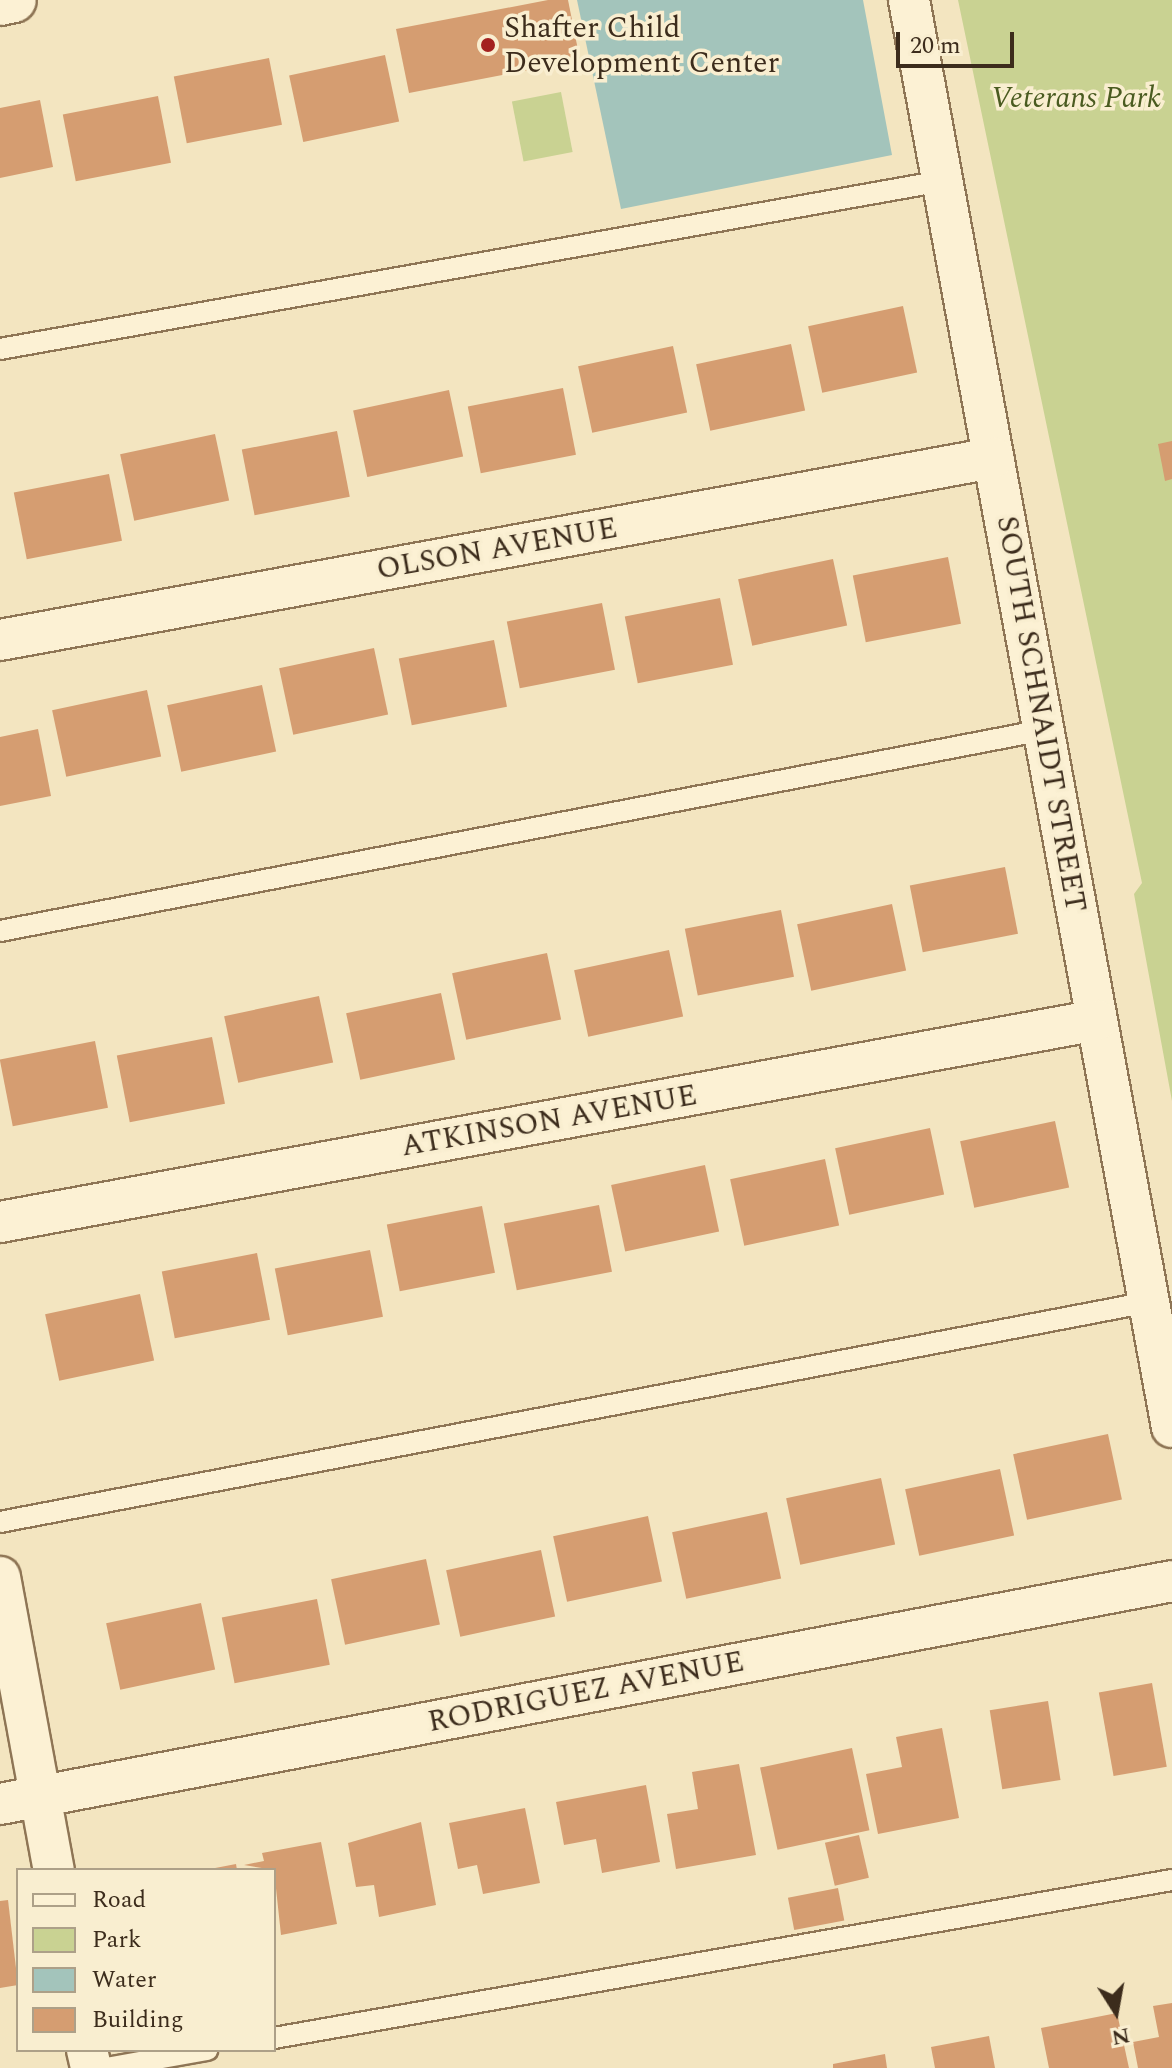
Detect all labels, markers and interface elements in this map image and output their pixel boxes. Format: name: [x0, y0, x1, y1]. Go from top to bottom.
place label: Shafter Child Development Center: [504, 10, 779, 80]
scale bar: [900, 16, 1018, 66]
text: 20 m: [910, 28, 961, 64]
marker: Shafter Child Development Center: [479, 36, 497, 54]
park label: Veterans Park: [991, 80, 1161, 116]
street label: OLSON AVENUE: [374, 510, 620, 588]
street label: SOUTH SCHNAIDT STREET: [988, 513, 1094, 915]
street label: ATKINSON AVENUE: [398, 1077, 700, 1165]
street label: RODRIGUEZ AVENUE: [425, 1644, 747, 1740]
legend: [16, 1868, 276, 2052]
text: Road: [92, 1882, 146, 1918]
text: Park: [92, 1922, 142, 1958]
text: Water: [92, 1962, 156, 1998]
north arrow: [1076, 1972, 1156, 2052]
text: Building: [92, 2002, 184, 2038]
text: N: [1109, 2018, 1133, 2054]

